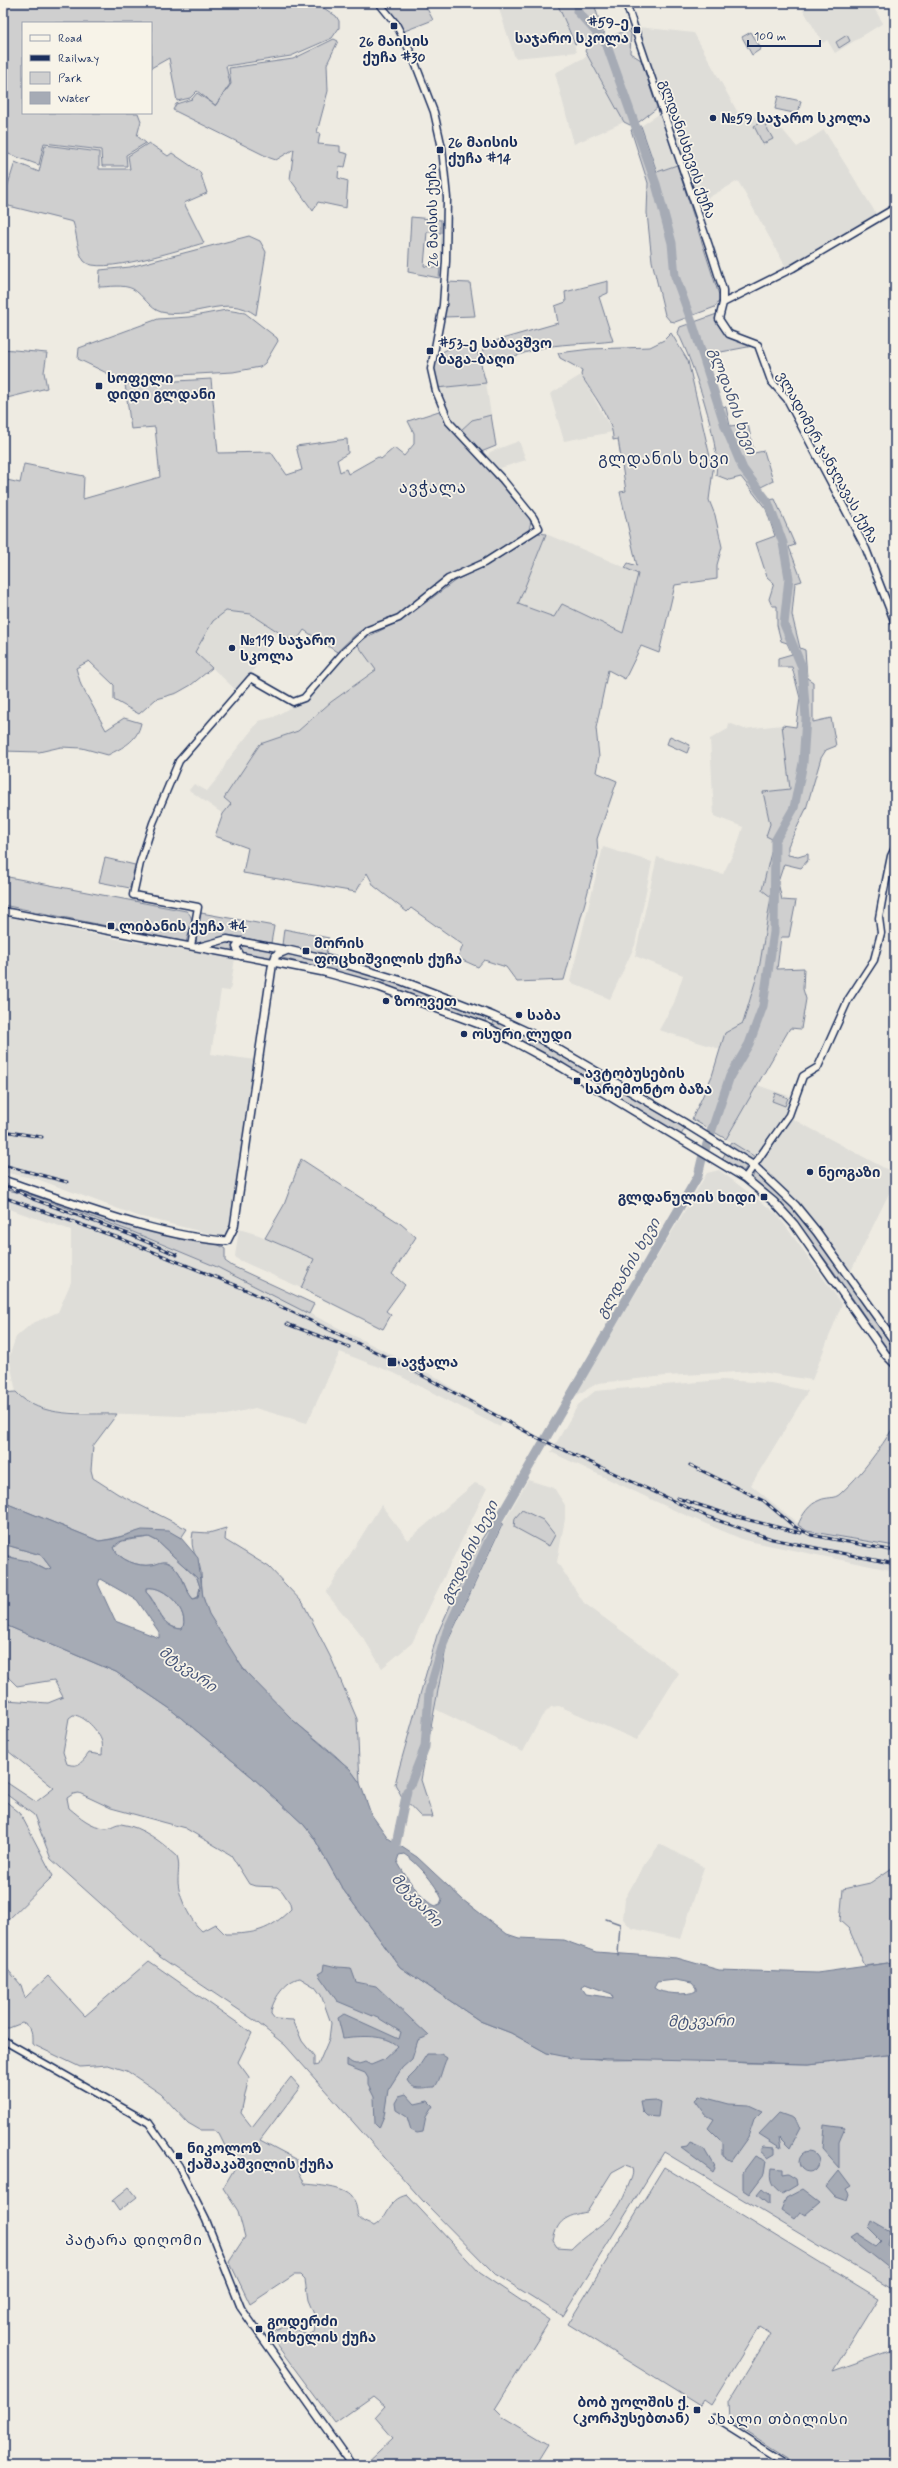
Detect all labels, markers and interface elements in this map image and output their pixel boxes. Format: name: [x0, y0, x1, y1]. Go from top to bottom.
place label: #59-ე საჯარო სკოლა: [515, 14, 629, 48]
marker: 26 მაისის ქუჩა #30: [389, 21, 399, 31]
legend: [22, 22, 152, 114]
scale bar: [748, 22, 820, 48]
marker: #59-ე საჯარო სკოლა: [632, 25, 642, 35]
text: 100 m: [754, 29, 786, 45]
text: Road: [58, 31, 82, 47]
place label: 26 მაისის ქუჩა #30: [359, 33, 429, 67]
text: Railway: [58, 51, 100, 67]
text: Park: [58, 71, 82, 87]
street label: გლდანისხევის ქუჩა: [655, 78, 719, 221]
text: Water: [58, 91, 90, 107]
place label: №59 საჯარო სკოლა: [721, 110, 871, 128]
marker: №59 საჯარო სკოლა: [708, 113, 718, 123]
place label: 26 მაისის ქუჩა #14: [448, 134, 518, 168]
marker: 26 მაისის ქუჩა #14: [435, 145, 445, 155]
street label: 26 მაისის ქუჩა: [423, 163, 443, 267]
place label: #53-ე საბავშვო ბაგა-ბაღი: [437, 335, 552, 369]
water label: გლდანის ხევი: [704, 345, 761, 459]
marker: #53-ე საბავშვო ბაგა-ბაღი: [425, 346, 435, 356]
street label: ვლადიმერ ჯანჯღავას ქუჩა: [772, 368, 882, 547]
place label: სოფელი დიდი გლდანი: [107, 370, 216, 404]
marker: სოფელი დიდი გლდანი: [94, 381, 104, 391]
district label: გლდანის ხევი: [598, 449, 730, 470]
district label: ავჭალა: [399, 478, 467, 499]
place label: №119 საჯარო სკოლა: [240, 632, 335, 666]
marker: №119 საჯარო სკოლა: [227, 643, 237, 653]
place label: ლიბანის ქუჩა #4: [119, 918, 248, 936]
marker: ლიბანის ქუჩა #4: [106, 921, 116, 931]
place label: მორის ფოცხიშვილის ქუჩა: [314, 935, 462, 969]
marker: მორის ფოცხიშვილის ქუჩა: [301, 946, 311, 956]
place label: ზოოვეთ: [394, 993, 457, 1011]
marker: ზოოვეთ: [381, 996, 391, 1006]
place label: საბა: [527, 1007, 561, 1025]
marker: საბა: [514, 1010, 524, 1020]
place label: ოსური ლუდი: [472, 1026, 572, 1044]
marker: ოსური ლუდი: [459, 1029, 469, 1039]
place label: ავტობუსების სარემონტო ბაზა: [585, 1065, 712, 1099]
marker: ავტობუსების სარემონტო ბაზა: [572, 1076, 582, 1086]
place label: ნეოგაზი: [818, 1164, 880, 1182]
marker: ნეოგაზი: [805, 1167, 815, 1177]
place label: გლდანულის ხიდი: [618, 1189, 756, 1207]
marker: გლდანულის ხიდი: [759, 1192, 769, 1202]
water label: გლდანის ხევი: [592, 1214, 666, 1322]
place label: ავჭალა: [401, 1354, 458, 1372]
marker: ავჭალა: [386, 1356, 398, 1368]
water label: გლდანის ხევი: [436, 1496, 504, 1607]
water label: მტკვარი: [155, 1643, 221, 1698]
water label: მტკვარი: [386, 1870, 447, 1933]
water label: მტკვარი: [668, 2011, 736, 2033]
place label: ნიკოლოზ ქაშაკაშვილის ქუჩა: [187, 2140, 334, 2174]
marker: ნიკოლოზ ქაშაკაშვილის ქუჩა: [174, 2151, 184, 2161]
district label: პატარა დიღომი: [65, 2231, 203, 2251]
place label: გოდერძი ჩოხელის ქუჩა: [267, 2313, 376, 2347]
marker: გოდერძი ჩოხელის ქუჩა: [254, 2324, 264, 2334]
place label: ბობ უოლშის ქ. (კორპუსებთან): [573, 2394, 689, 2428]
marker: ბობ უოლშის ქ. (კორპუსებთან): [692, 2405, 702, 2415]
district label: ახალი თბილისი: [707, 2410, 849, 2430]

